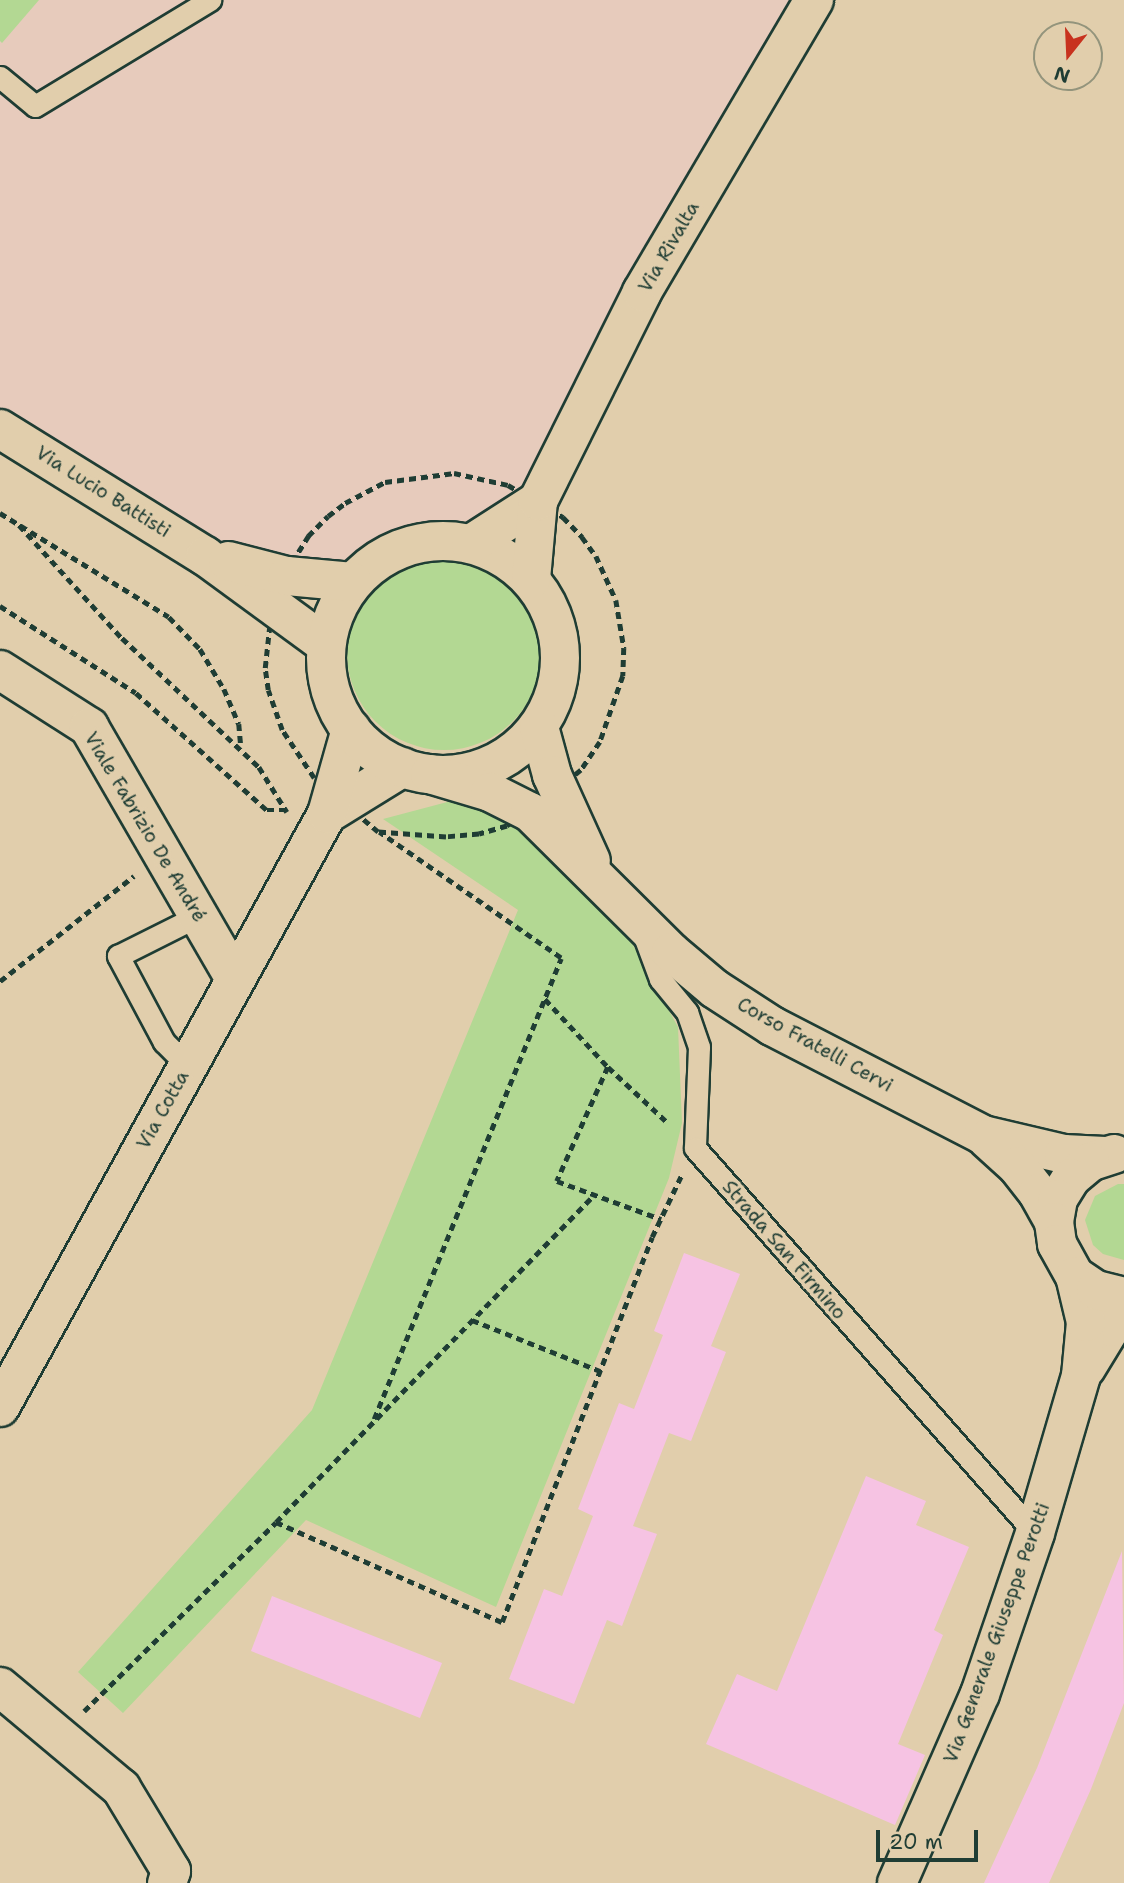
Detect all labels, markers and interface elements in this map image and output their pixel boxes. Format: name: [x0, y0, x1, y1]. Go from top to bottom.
north arrow: [1033, 21, 1103, 91]
text: N: [1051, 60, 1073, 89]
street label: Via Rivalta: [634, 197, 704, 297]
street label: Via Lucio Battisti: [31, 441, 175, 543]
street label: Viale Fabrizio De André: [79, 728, 211, 926]
street label: Corso Fratelli Cervi: [733, 993, 897, 1097]
street label: Via Cotta: [132, 1067, 194, 1153]
street label: Strada San Firmino: [717, 1176, 851, 1324]
street label: Via Generale Giuseppe Perotti: [939, 1500, 1055, 1766]
scale bar: [879, 1816, 981, 1860]
text: 20 m: [889, 1828, 943, 1856]

